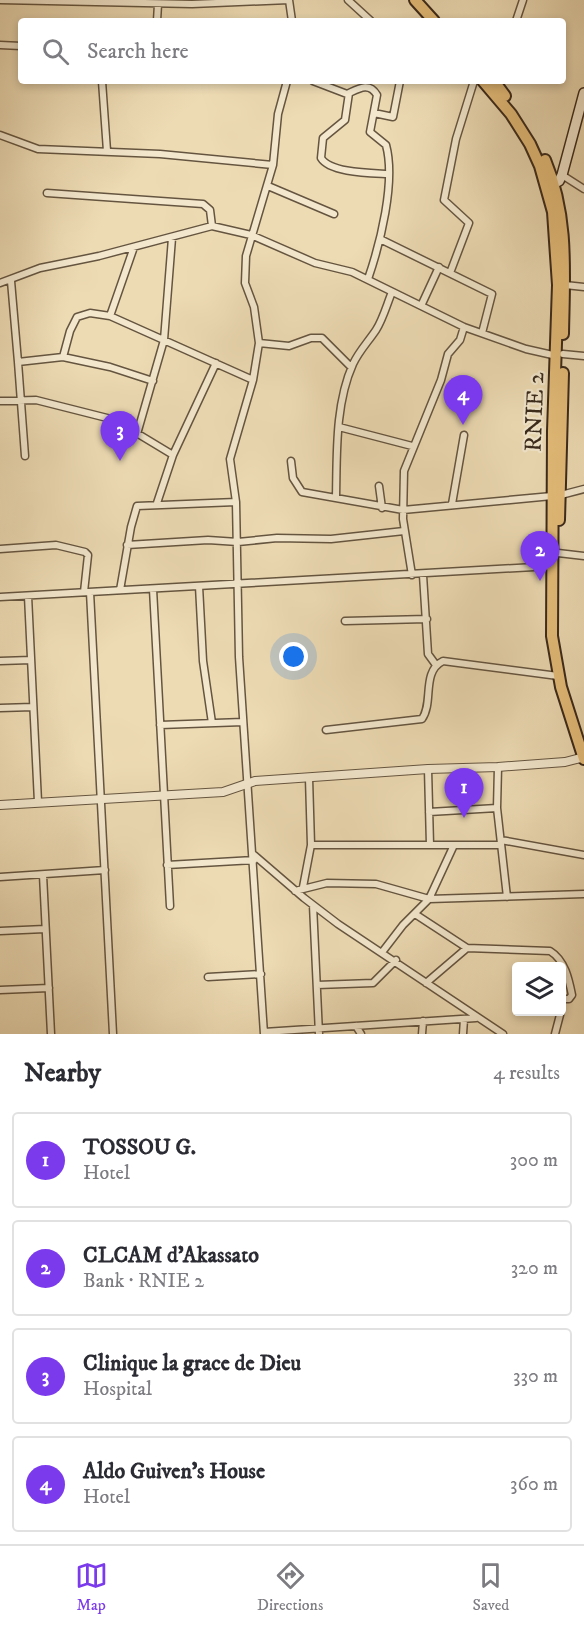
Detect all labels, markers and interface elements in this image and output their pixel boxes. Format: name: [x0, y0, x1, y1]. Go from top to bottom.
search box: [18, 18, 566, 84]
icon: search: [39, 35, 72, 68]
text: Search here: [87, 38, 189, 65]
street label: RNIE 2: [519, 372, 551, 452]
pin: 4: [444, 376, 482, 425]
pin: 3: [100, 412, 140, 461]
pin: 2: [520, 532, 560, 581]
your location: [279, 642, 308, 671]
pin: 1: [444, 768, 484, 818]
map controls: [512, 962, 566, 1016]
button: layers: [512, 962, 566, 1016]
text: Nearby: [24, 1057, 101, 1090]
text: 4 results: [493, 1061, 560, 1086]
text: TOSSOU G.: [83, 1134, 196, 1161]
text: 1: [42, 1148, 49, 1173]
text: 300 m: [510, 1148, 558, 1173]
text: Hotel: [83, 1161, 130, 1186]
text: CLCAM d'Akassato: [83, 1242, 259, 1269]
text: 2: [41, 1256, 50, 1281]
text: 320 m: [511, 1256, 558, 1281]
text: Bank · RNIE 2: [83, 1269, 204, 1294]
text: Clinique la grace de Dieu: [83, 1350, 301, 1377]
text: 3: [42, 1364, 49, 1389]
text: 330 m: [513, 1364, 558, 1389]
text: Hospital: [83, 1377, 152, 1402]
text: Aldo Guiven's House: [83, 1458, 265, 1485]
text: 4: [40, 1472, 51, 1497]
text: 360 m: [510, 1472, 558, 1497]
text: Hotel: [83, 1485, 130, 1510]
tab: Map: [75, 1559, 108, 1615]
tab: Directions: [257, 1559, 323, 1615]
tab: Saved: [473, 1559, 509, 1615]

